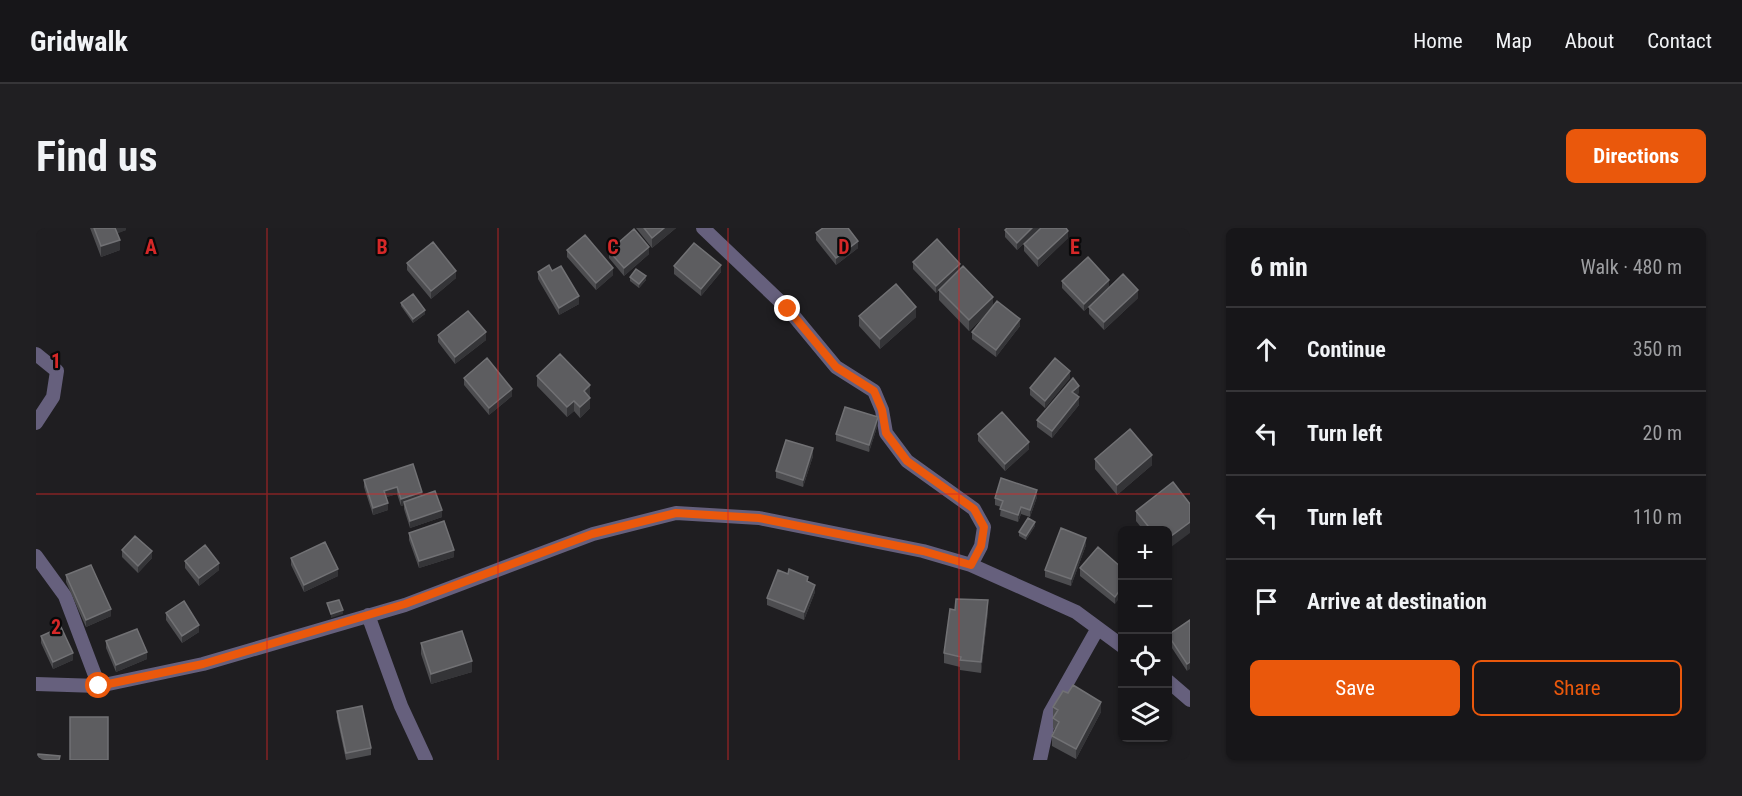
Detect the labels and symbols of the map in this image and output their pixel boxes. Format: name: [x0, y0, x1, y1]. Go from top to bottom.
text: A: [145, 235, 157, 259]
text: B: [376, 235, 388, 259]
text: C: [607, 235, 619, 259]
text: D: [838, 235, 850, 259]
text: E: [1070, 235, 1080, 259]
route end: [774, 295, 800, 321]
text: 1: [51, 349, 61, 373]
text: 2: [51, 615, 61, 639]
route start: [85, 672, 111, 698]

